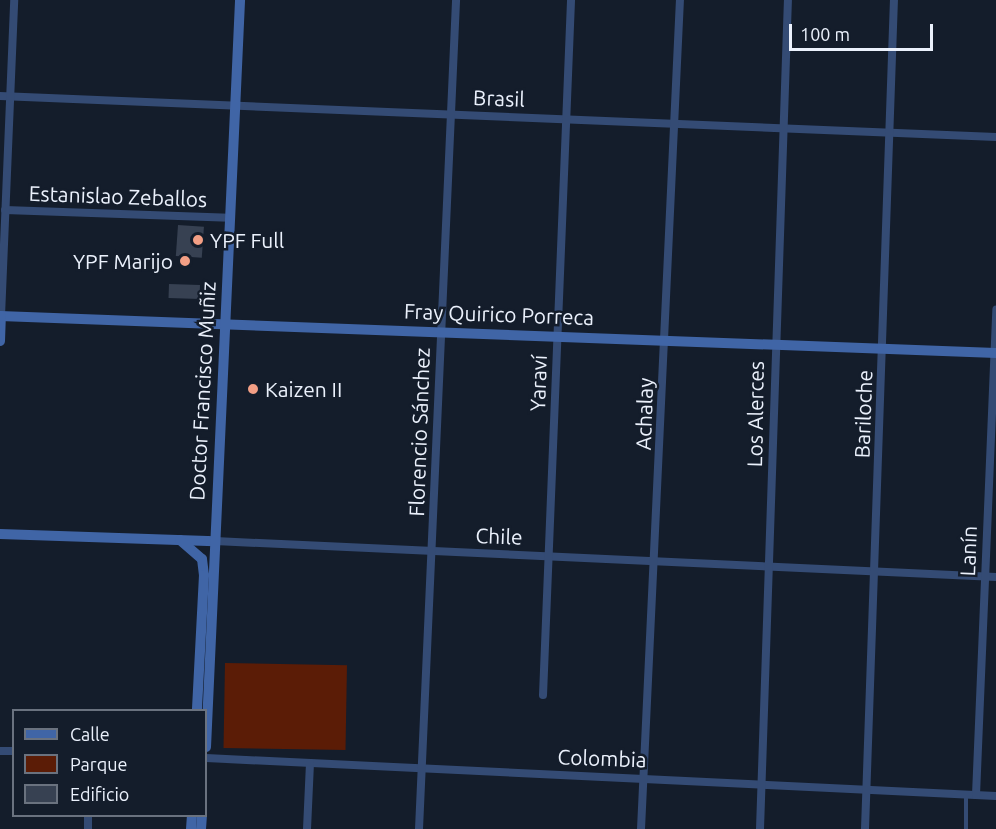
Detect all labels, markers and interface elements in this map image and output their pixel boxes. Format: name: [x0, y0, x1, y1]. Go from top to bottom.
scale bar: [792, 12, 936, 50]
text: 100 m: [800, 24, 850, 44]
street label: Brasil: [473, 85, 525, 111]
street label: Estanislao Zeballos: [28, 180, 208, 212]
place label: YPF Full: [210, 227, 284, 253]
marker: YPF Full: [191, 233, 205, 247]
place label: YPF Marijo: [73, 248, 173, 274]
marker: YPF Marijo: [178, 254, 192, 268]
street label: Doctor Francisco Muñiz: [184, 281, 220, 501]
street label: Fray Quirico Porreca: [404, 298, 594, 330]
street label: Florencio Sánchez: [403, 347, 435, 517]
street label: Yaraví: [524, 354, 552, 412]
street label: Los Alerces: [741, 361, 769, 467]
street label: Bariloche: [849, 369, 877, 459]
place label: Kaizen II: [265, 376, 342, 402]
street label: Achalay: [630, 377, 658, 451]
marker: Kaizen II: [246, 382, 260, 396]
street label: Chile: [475, 523, 523, 549]
street label: Lanín: [955, 525, 981, 577]
legend: [12, 709, 207, 817]
text: Calle: [70, 724, 110, 744]
street label: Colombia: [557, 744, 647, 772]
text: Parque: [70, 754, 127, 774]
text: Edificio: [70, 784, 129, 804]

